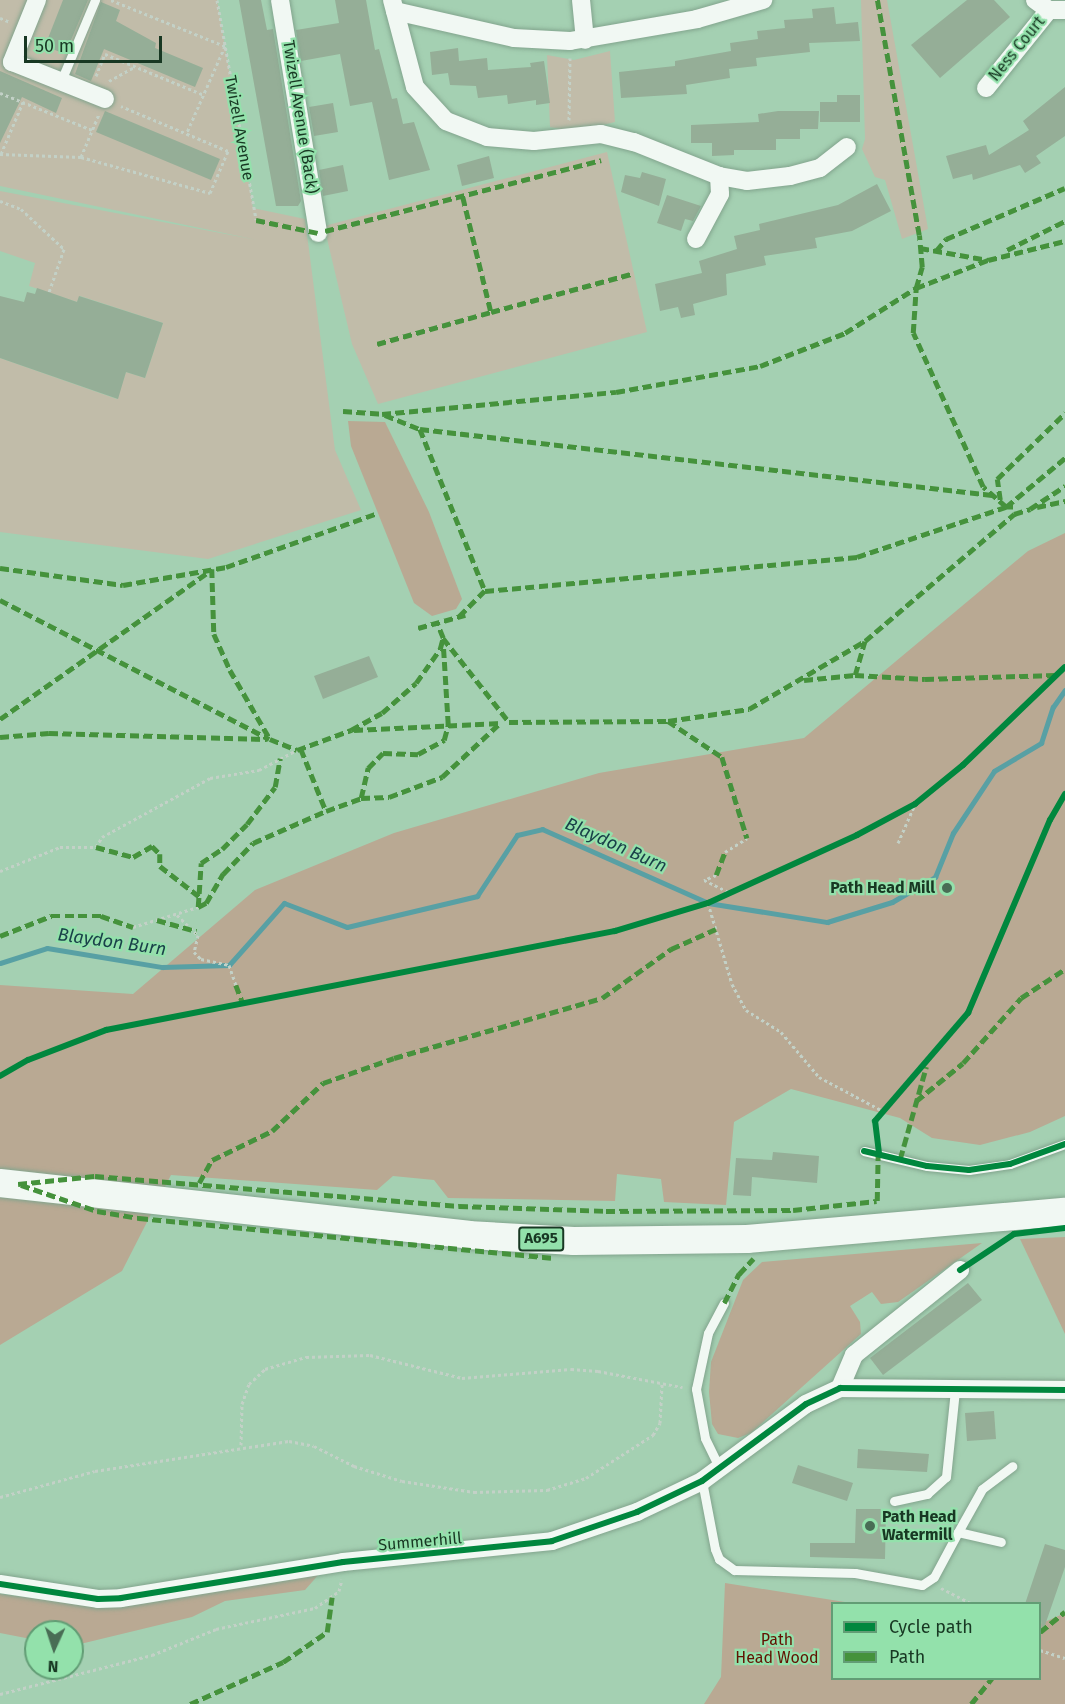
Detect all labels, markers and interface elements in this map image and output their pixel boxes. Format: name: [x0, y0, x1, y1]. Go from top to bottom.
street label: Ness Court: [985, 13, 1049, 85]
scale bar: [27, 24, 165, 62]
text: 50 m: [35, 35, 74, 57]
street label: Twizell Avenue (Back): [278, 39, 322, 195]
street label: Twizell Avenue: [220, 74, 258, 182]
water label: Blaydon Burn: [562, 813, 670, 877]
place label: Path Head Mill: [830, 878, 935, 898]
marker: Path Head Mill: [940, 881, 954, 895]
water label: Blaydon Burn: [56, 924, 168, 960]
road number: A695: [517, 1227, 565, 1251]
place label: Path Head Watermill: [882, 1507, 956, 1545]
marker: Path Head Watermill: [863, 1519, 877, 1533]
street label: Summerhill: [378, 1529, 462, 1555]
legend: [831, 1602, 1041, 1680]
text: Cycle path: [889, 1616, 973, 1638]
north arrow: [24, 1620, 84, 1680]
park label: Path Head Wood: [735, 1630, 819, 1668]
text: Path: [889, 1646, 925, 1668]
text: N: [47, 1657, 59, 1676]

